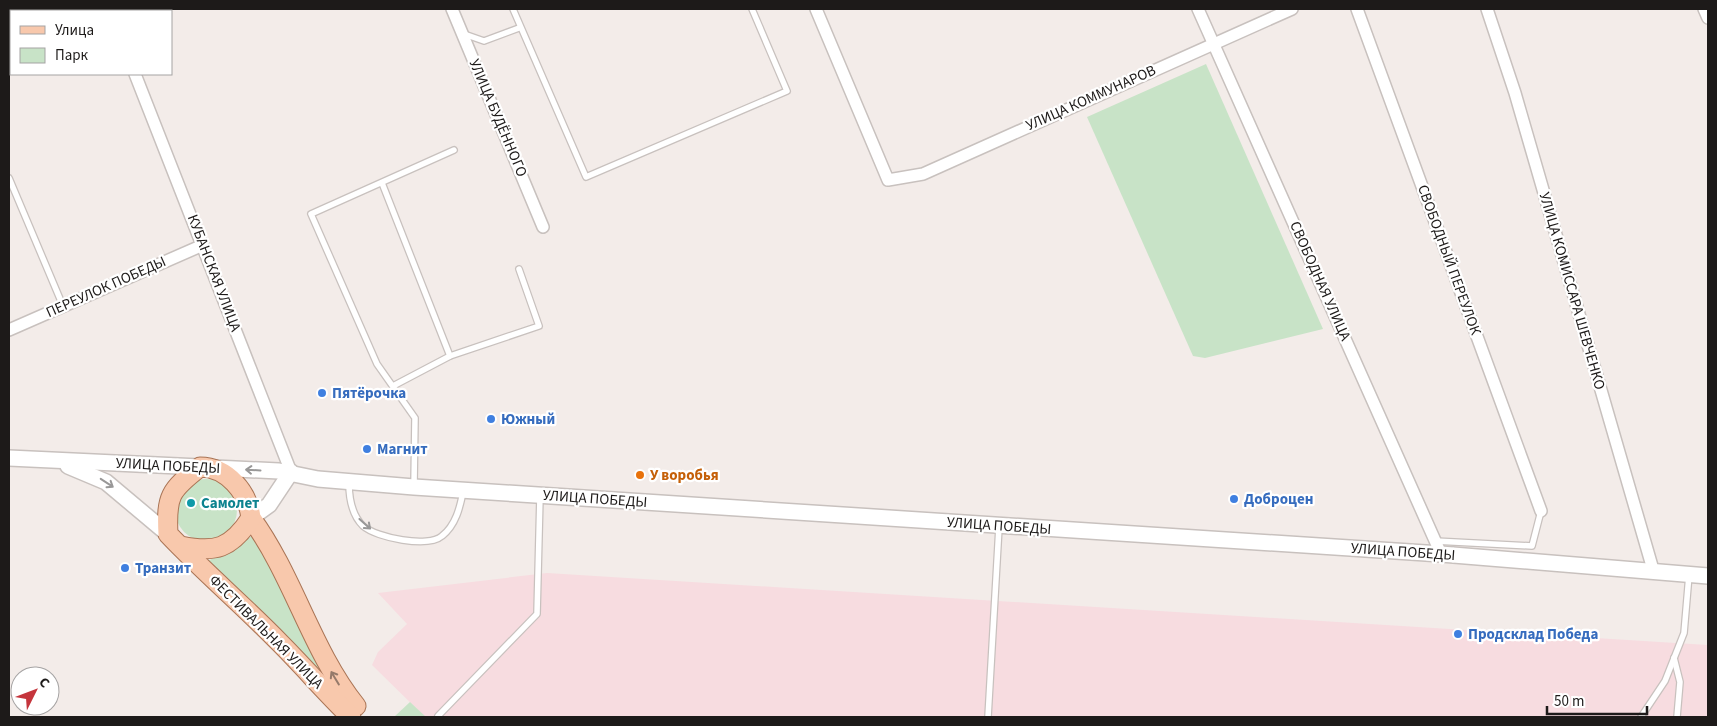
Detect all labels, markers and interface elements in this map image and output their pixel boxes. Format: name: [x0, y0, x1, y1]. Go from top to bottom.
legend: [10, 10, 172, 75]
text: Улица: [55, 20, 94, 41]
text: Парк: [55, 45, 89, 66]
street label: УЛИЦА БУДЁННОГО: [464, 56, 532, 180]
street label: УЛИЦА КОММУНАРОВ: [1023, 60, 1159, 136]
street label: СВОБОДНЫЙ ПЕРЕУЛОК: [1412, 182, 1486, 338]
street label: УЛИЦА КОМИССАРА ШЕВЧЕНКО: [1534, 190, 1610, 392]
street label: КУБАНСКАЯ УЛИЦА: [182, 211, 246, 335]
street label: СВОБОДНАЯ УЛИЦА: [1284, 218, 1356, 345]
street label: ПЕРЕУЛОК ПОБЕДЫ: [43, 251, 169, 323]
place label: Пятёрочка: [332, 383, 406, 404]
marker: Пятёрочка: [316, 387, 328, 399]
place label: Южный: [501, 409, 555, 430]
marker: Южный: [485, 413, 497, 425]
place label: Магнит: [377, 439, 428, 460]
marker: Магнит: [361, 443, 373, 455]
street label: УЛИЦА ПОБЕДЫ: [115, 453, 221, 479]
one-way arrow: [245, 465, 261, 474]
place label: У воробья: [650, 465, 719, 486]
marker: У воробья: [634, 469, 646, 481]
one-way arrow: [99, 479, 113, 489]
street label: УЛИЦА ПОБЕДЫ: [542, 485, 648, 513]
place label: Доброцен: [1244, 489, 1313, 510]
place label: Самолет: [201, 493, 259, 514]
marker: Доброцен: [1228, 493, 1240, 505]
marker: Самолет: [185, 497, 197, 509]
street label: УЛИЦА ПОБЕДЫ: [946, 512, 1052, 540]
one-way arrow: [358, 519, 371, 530]
street label: УЛИЦА ПОБЕДЫ: [1350, 538, 1456, 566]
place label: Транзит: [135, 558, 191, 579]
marker: Транзит: [119, 562, 131, 574]
street label: ФЕСТИВАЛЬНАЯ УЛИЦА: [204, 570, 328, 694]
place label: Продсклад Победа: [1468, 624, 1598, 645]
marker: Продсклад Победа: [1452, 628, 1464, 640]
north arrow: [10, 666, 60, 716]
one-way arrow: [329, 672, 339, 686]
text: С: [34, 673, 54, 693]
scale bar: [1547, 684, 1647, 716]
text: 50 m: [1554, 691, 1584, 712]

